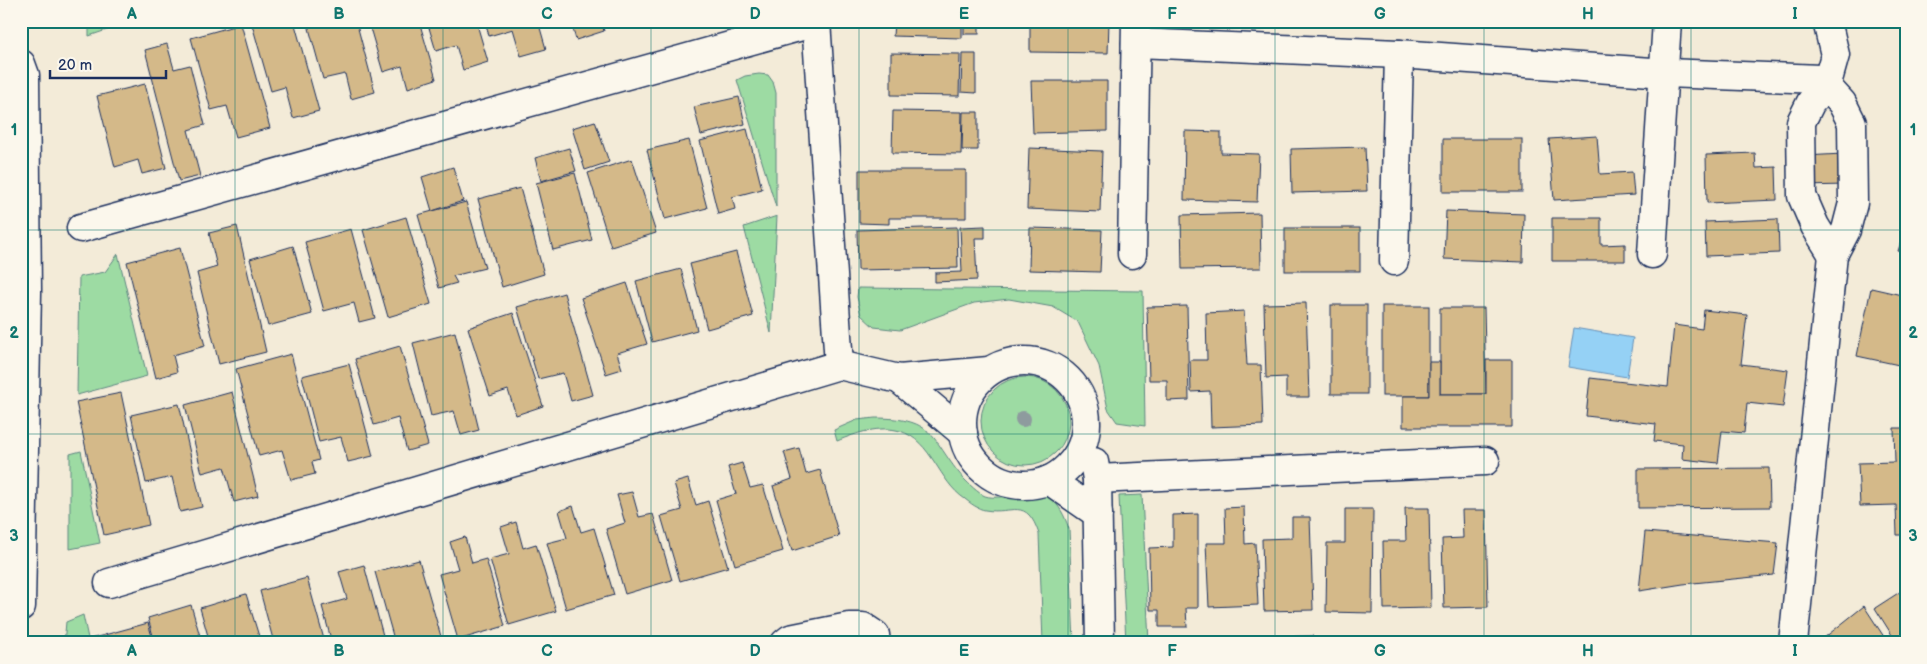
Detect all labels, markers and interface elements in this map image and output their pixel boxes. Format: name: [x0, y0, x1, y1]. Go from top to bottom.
text: A: [126, 5, 137, 24]
text: B: [333, 5, 345, 24]
text: C: [541, 5, 553, 24]
text: D: [749, 5, 761, 24]
text: E: [959, 5, 969, 24]
text: F: [1167, 5, 1177, 24]
text: G: [1374, 5, 1386, 24]
text: H: [1582, 5, 1594, 24]
text: I: [1792, 5, 1798, 24]
scale bar: [50, 48, 166, 80]
text: 20 m: [58, 56, 92, 75]
text: 1: [11, 121, 17, 140]
text: 1: [1910, 121, 1916, 140]
text: 2: [9, 324, 19, 343]
text: 2: [1908, 324, 1918, 343]
text: 3: [9, 527, 19, 546]
text: 3: [1908, 527, 1918, 546]
text: A: [126, 642, 137, 661]
text: B: [333, 642, 345, 661]
text: C: [541, 642, 553, 661]
text: D: [749, 642, 761, 661]
text: E: [959, 642, 969, 661]
text: F: [1167, 642, 1177, 661]
text: G: [1374, 642, 1386, 661]
text: H: [1582, 642, 1594, 661]
text: I: [1792, 642, 1798, 661]

